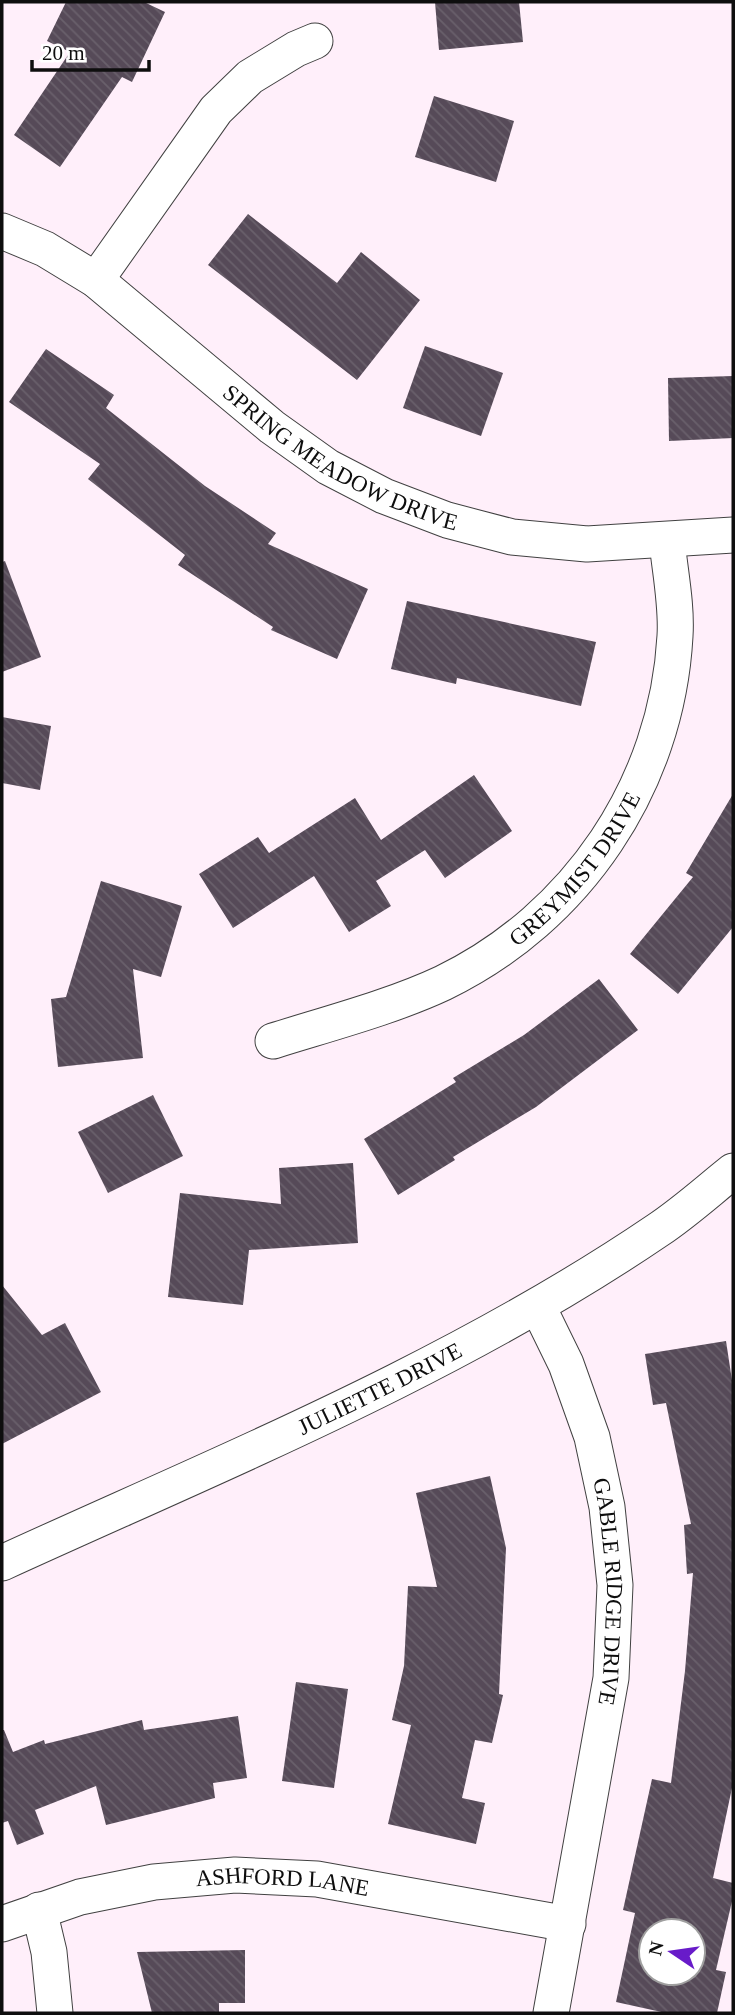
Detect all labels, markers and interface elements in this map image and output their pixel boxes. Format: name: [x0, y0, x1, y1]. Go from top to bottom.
scale bar: [32, 28, 149, 72]
text: 20 m: [42, 41, 85, 65]
street label: SPRING MEADOW DRIVE: [218, 380, 460, 535]
street label: GREYMIST DRIVE: [504, 788, 645, 951]
street label: JULIETTE DRIVE: [294, 1338, 466, 1440]
street label: GABLE RIDGE DRIVE: [588, 1476, 627, 1707]
street label: ASHFORD LANE: [194, 1862, 371, 1901]
north arrow: [637, 1917, 707, 1987]
text: N: [644, 1939, 668, 1957]

